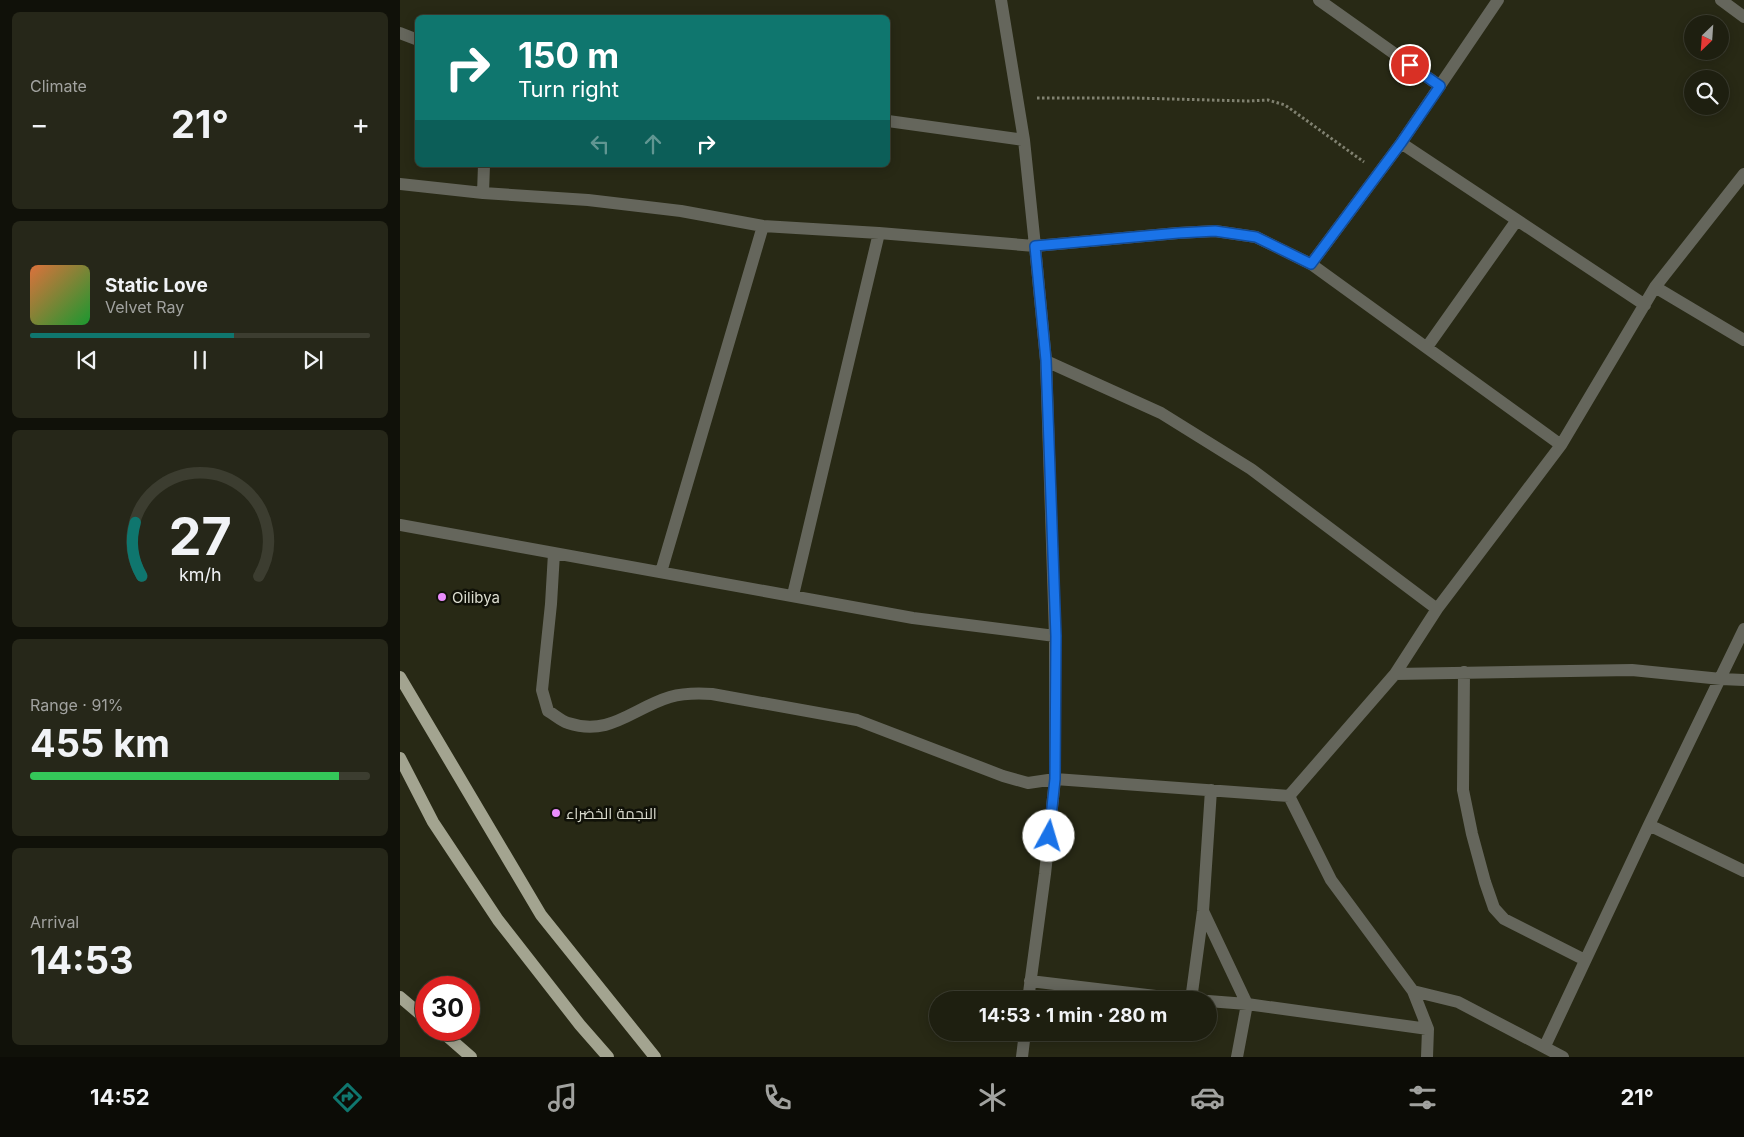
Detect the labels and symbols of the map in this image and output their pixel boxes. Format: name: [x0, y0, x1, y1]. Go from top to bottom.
north arrow: [1684, 15, 1729, 60]
pin: [1389, 44, 1431, 86]
place label: Oilibya: [452, 588, 500, 607]
marker: Oilibya: [436, 591, 448, 603]
place label: النجمة الخضراء: [566, 804, 657, 823]
marker: النجمة الخضراء: [550, 807, 562, 819]
position arrow: [1022, 809, 1074, 861]
speed limit sign: 30: [415, 976, 480, 1041]

